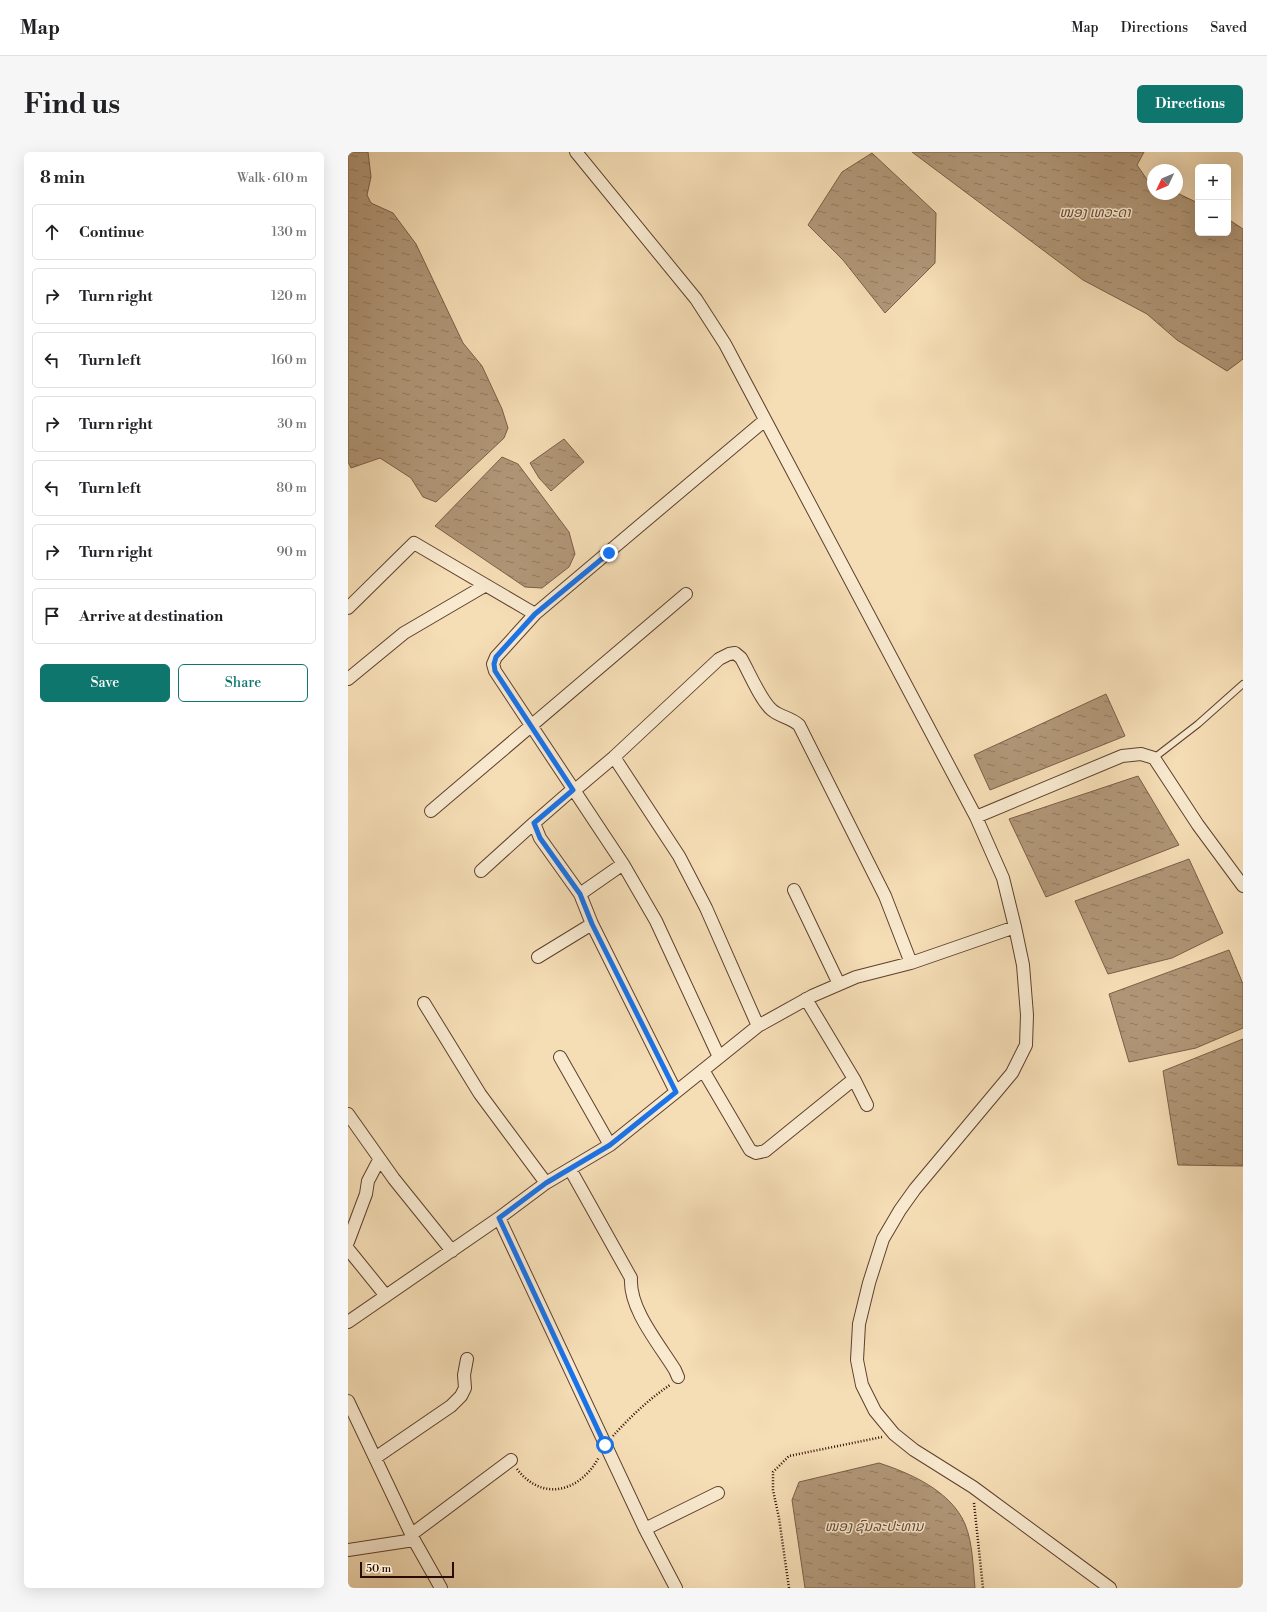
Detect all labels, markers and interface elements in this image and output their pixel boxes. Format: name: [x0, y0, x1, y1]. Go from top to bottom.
text: Map: [20, 16, 60, 40]
text: Map: [1071, 19, 1099, 37]
text: Directions: [1121, 19, 1188, 37]
text: Saved: [1210, 19, 1247, 37]
button: Directions: [1137, 85, 1243, 123]
text: Find us: [24, 87, 120, 122]
north arrow: [1147, 164, 1183, 200]
map controls: [1195, 164, 1231, 236]
button: +: [1195, 164, 1231, 200]
text: 8 min: [40, 167, 85, 189]
text: Walk · 610 m: [237, 170, 308, 186]
button: −: [1195, 200, 1231, 236]
water label: ໜອງ ເທວະດາ: [1059, 204, 1132, 222]
icon: ahead: [41, 221, 63, 243]
text: Continue: [79, 223, 144, 242]
text: 130 m: [272, 224, 307, 240]
icon: right: [41, 285, 63, 307]
text: Turn right: [79, 287, 153, 306]
text: 120 m: [271, 288, 307, 304]
icon: left: [41, 349, 63, 371]
text: Turn left: [79, 351, 141, 370]
text: 160 m: [271, 352, 307, 368]
icon: right: [41, 413, 63, 435]
text: Turn right: [79, 415, 153, 434]
text: 30 m: [277, 416, 307, 432]
icon: left: [41, 477, 63, 499]
text: Turn left: [79, 479, 141, 498]
text: 80 m: [276, 480, 307, 496]
icon: right: [41, 541, 63, 563]
text: Turn right: [79, 543, 153, 562]
text: 90 m: [276, 544, 307, 560]
route end: [600, 544, 618, 562]
icon: arrive: [41, 605, 63, 627]
text: Arrive at destination: [79, 607, 223, 626]
button: Save: [40, 664, 170, 702]
button: Share: [178, 664, 308, 702]
route start: [596, 1436, 614, 1454]
water label: ໜອງ ຊົນລະປະທານ: [825, 1518, 925, 1536]
scale bar: [360, 1560, 454, 1579]
text: 50 m: [366, 1562, 391, 1576]

